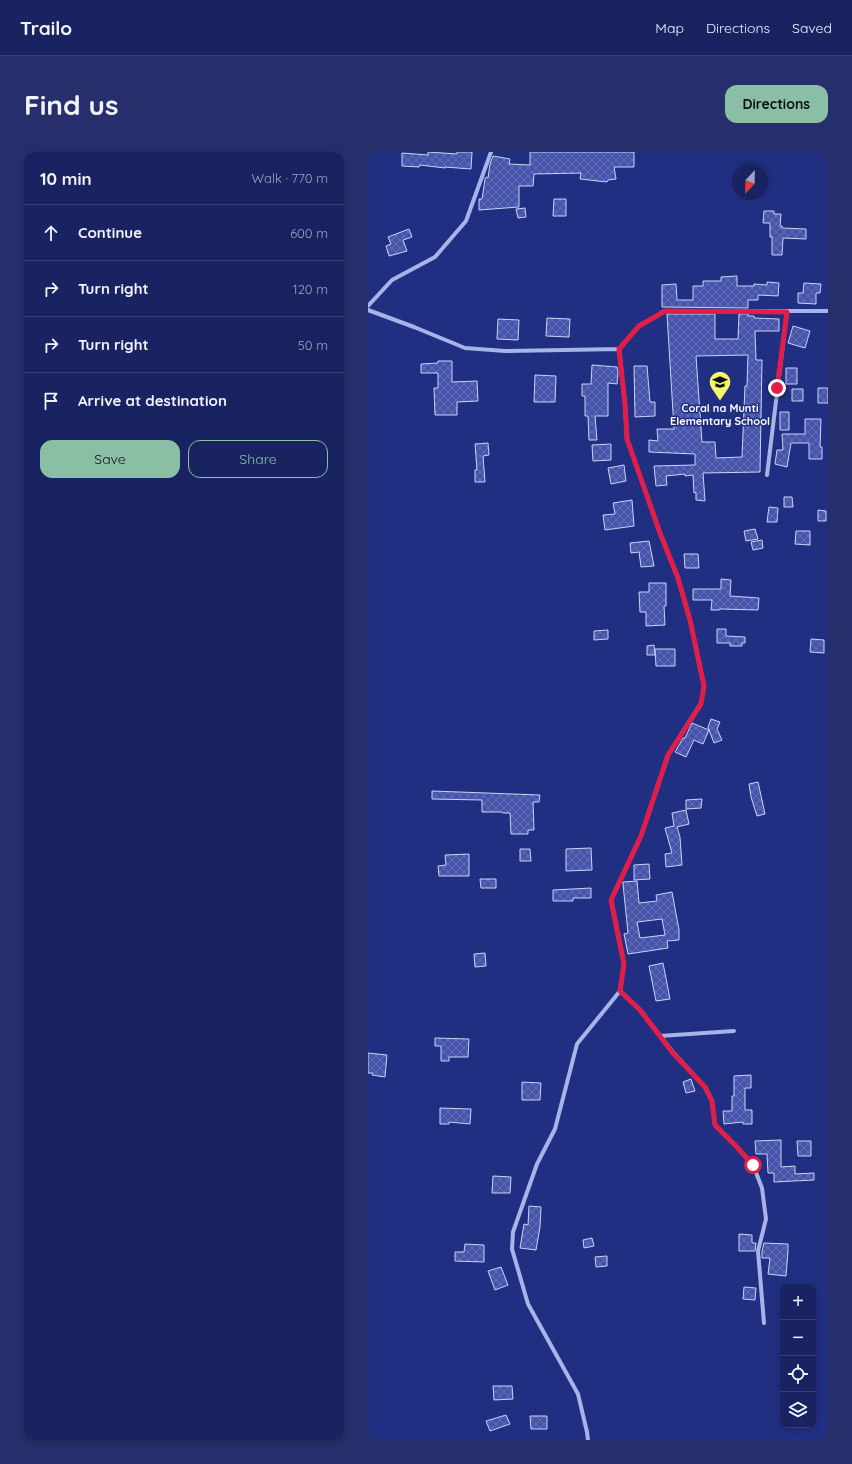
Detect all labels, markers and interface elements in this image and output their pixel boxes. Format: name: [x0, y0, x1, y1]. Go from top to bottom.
text: Trailo: [20, 16, 72, 40]
text: Map: [655, 19, 684, 37]
text: Directions: [706, 19, 770, 37]
text: Saved: [792, 19, 832, 37]
button: Directions: [725, 85, 828, 123]
text: Find us: [24, 87, 118, 122]
north arrow: [732, 164, 768, 200]
text: 10 min: [40, 168, 92, 189]
text: Walk · 770 m: [252, 170, 328, 186]
icon: ahead: [40, 222, 62, 244]
text: Continue: [78, 223, 142, 242]
text: 600 m: [290, 225, 328, 241]
icon: right: [40, 278, 62, 300]
text: Turn right: [78, 279, 149, 298]
text: 120 m: [293, 281, 328, 297]
icon: right: [40, 334, 62, 356]
text: Turn right: [78, 335, 149, 354]
text: 50 m: [298, 337, 328, 353]
school or university icon: Coral na Munti Elementary School: [707, 369, 733, 402]
route end: [768, 379, 786, 397]
icon: arrive: [40, 390, 62, 412]
text: Arrive at destination: [78, 391, 227, 410]
place label: Coral na Munti Elementary School: [670, 401, 770, 428]
button: Save: [40, 440, 180, 478]
button: Share: [188, 440, 328, 478]
route start: [744, 1156, 762, 1174]
map controls: [780, 1284, 816, 1428]
button: +: [780, 1284, 816, 1320]
button: −: [780, 1320, 816, 1356]
button: locate: [780, 1356, 816, 1392]
button: layers: [780, 1392, 816, 1428]

